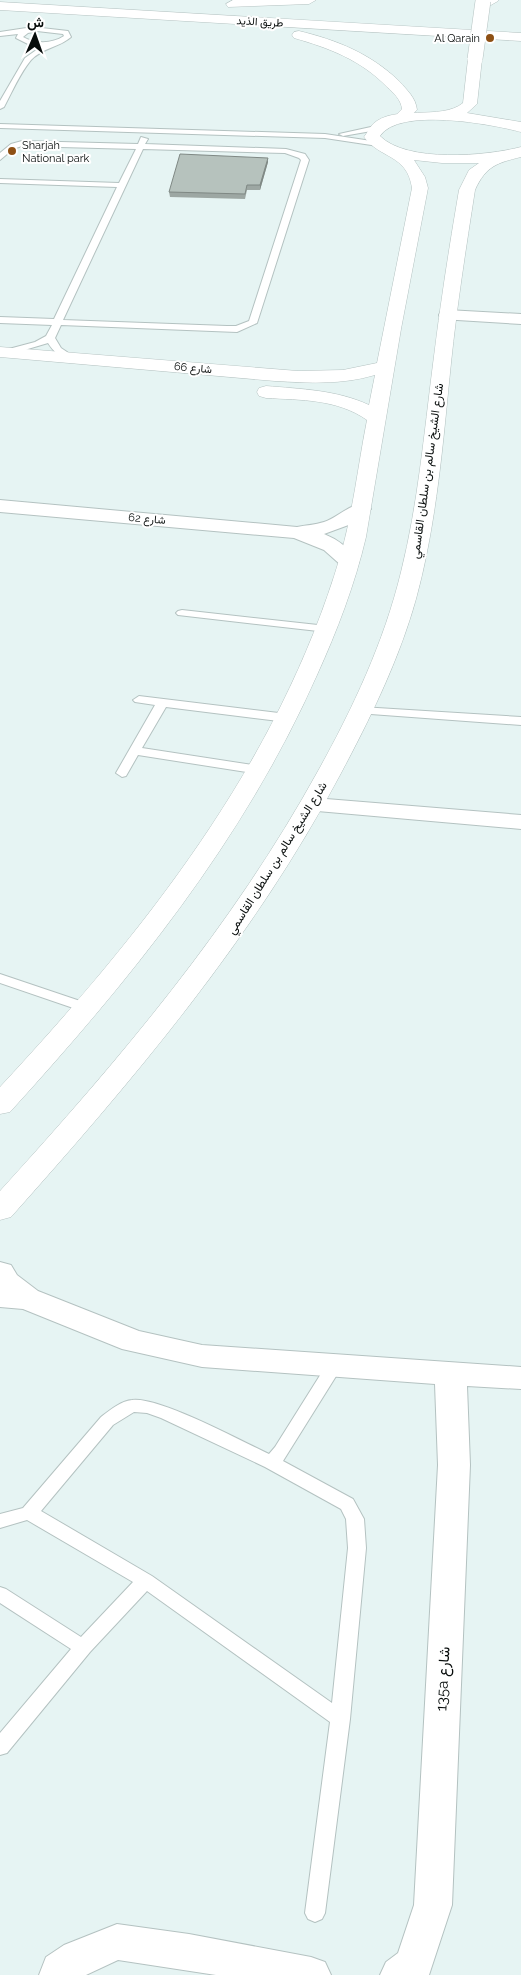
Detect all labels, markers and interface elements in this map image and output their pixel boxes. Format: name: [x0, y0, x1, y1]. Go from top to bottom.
north arrow: [10, 10, 60, 60]
text: ش: [27, 14, 44, 31]
street label: طريق الذيد: [236, 14, 284, 30]
place label: Al Qarain: [434, 32, 480, 45]
marker: Al Qarain: [484, 32, 496, 44]
place label: Sharjah National park: [22, 139, 90, 165]
marker: Sharjah National park: [6, 145, 18, 157]
street label: شارع 66: [173, 360, 213, 377]
street label: شارع الشيخ سالم بن سلطان القاسمي: [408, 382, 449, 560]
street label: شارع 62: [128, 511, 166, 528]
street label: شارع الشيخ سالم بن سلطان القاسمي: [224, 779, 332, 938]
street label: 135a شارع: [432, 1646, 456, 1712]

